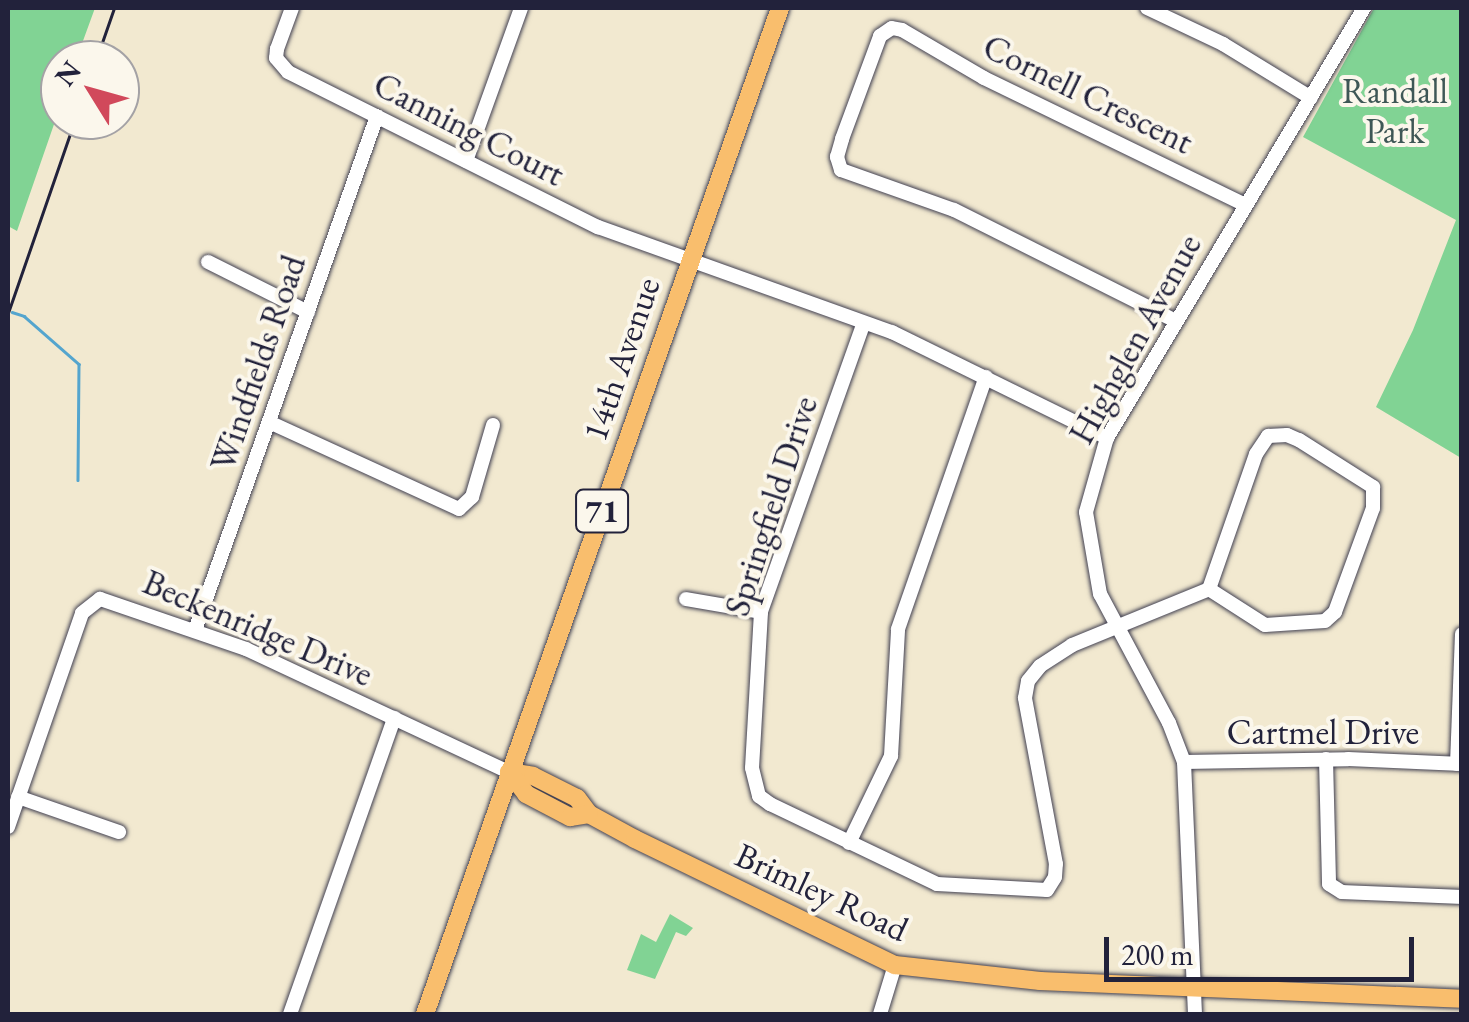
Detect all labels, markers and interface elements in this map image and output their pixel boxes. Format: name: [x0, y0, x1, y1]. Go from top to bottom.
street label: Cornell Crescent: [976, 25, 1200, 163]
north arrow: [40, 40, 140, 140]
text: N: [46, 53, 89, 93]
street label: Canning Court: [367, 63, 571, 195]
park label: Randall Park: [1342, 70, 1448, 152]
street label: Highglen Avenue: [1060, 227, 1210, 451]
street label: Windfields Road: [201, 250, 315, 476]
street label: 14th Avenue: [573, 272, 669, 446]
street label: Springfield Drive: [716, 391, 826, 621]
road number: 71: [574, 484, 630, 538]
street label: Beckenridge Drive: [137, 561, 379, 695]
street label: Cartmel Drive: [1227, 711, 1419, 753]
street label: Brimley Road: [729, 834, 915, 950]
scale bar: [1109, 917, 1419, 979]
text: 200 m: [1121, 935, 1194, 974]

